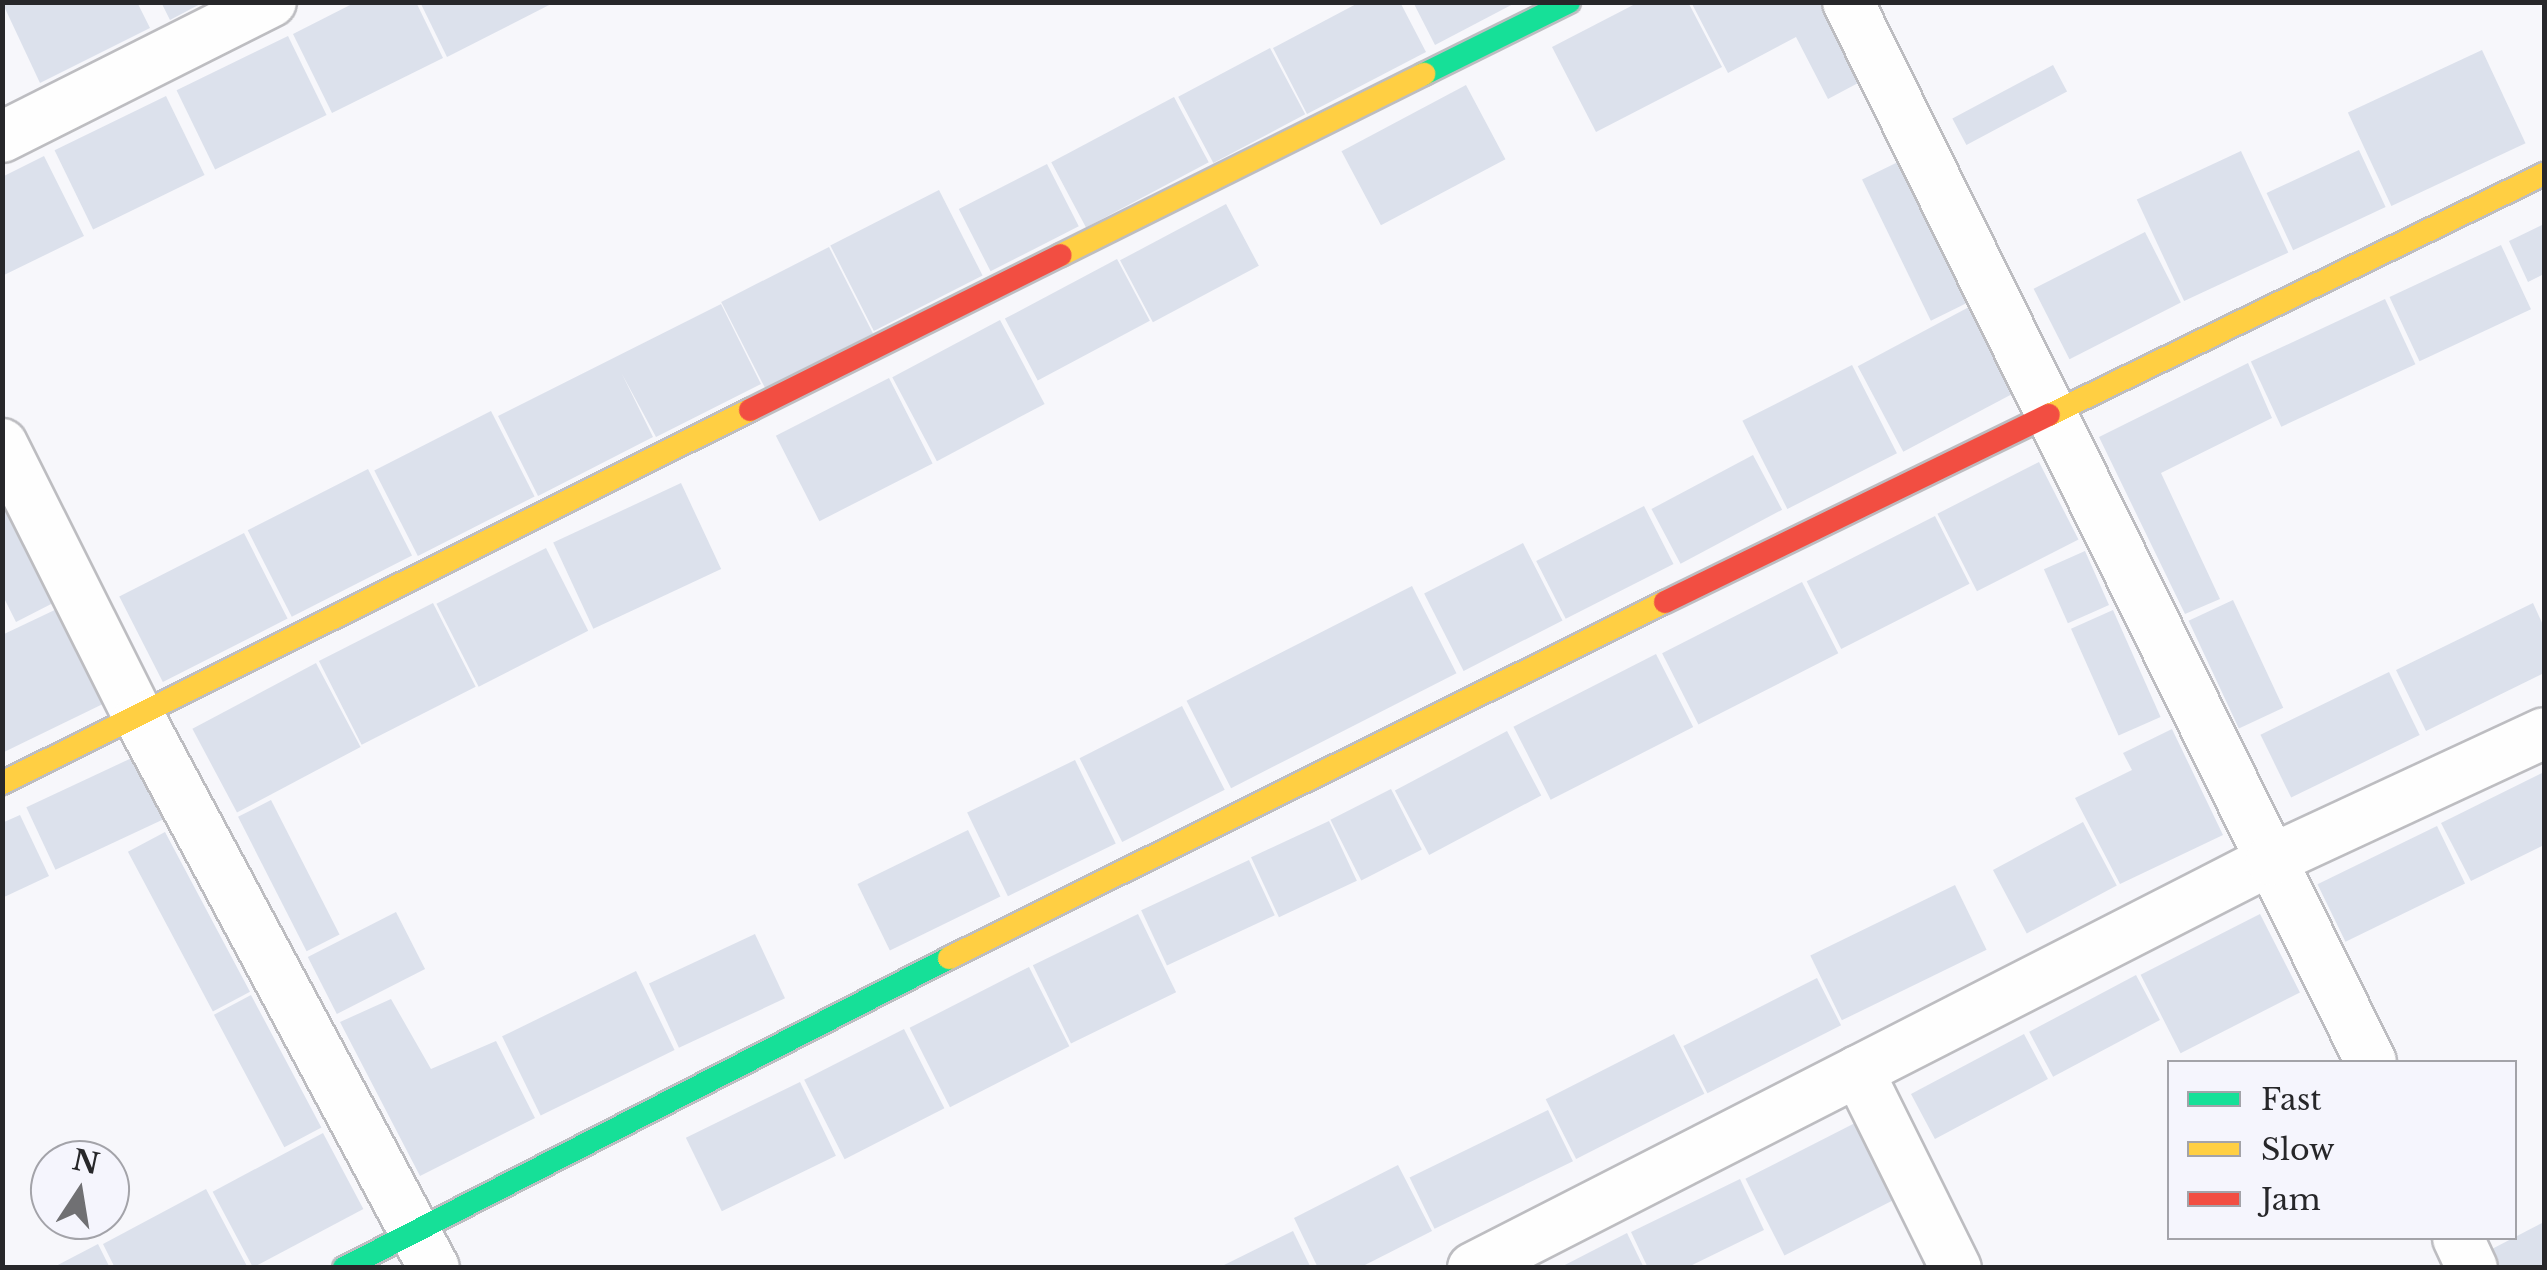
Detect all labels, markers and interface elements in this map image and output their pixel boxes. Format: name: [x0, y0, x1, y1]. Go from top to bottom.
legend: [2167, 1060, 2517, 1240]
text: Fast: [2261, 1081, 2322, 1118]
text: Slow: [2261, 1131, 2335, 1168]
north arrow: [30, 1140, 130, 1240]
text: N: [69, 1142, 102, 1182]
text: Jam: [2261, 1181, 2321, 1218]

